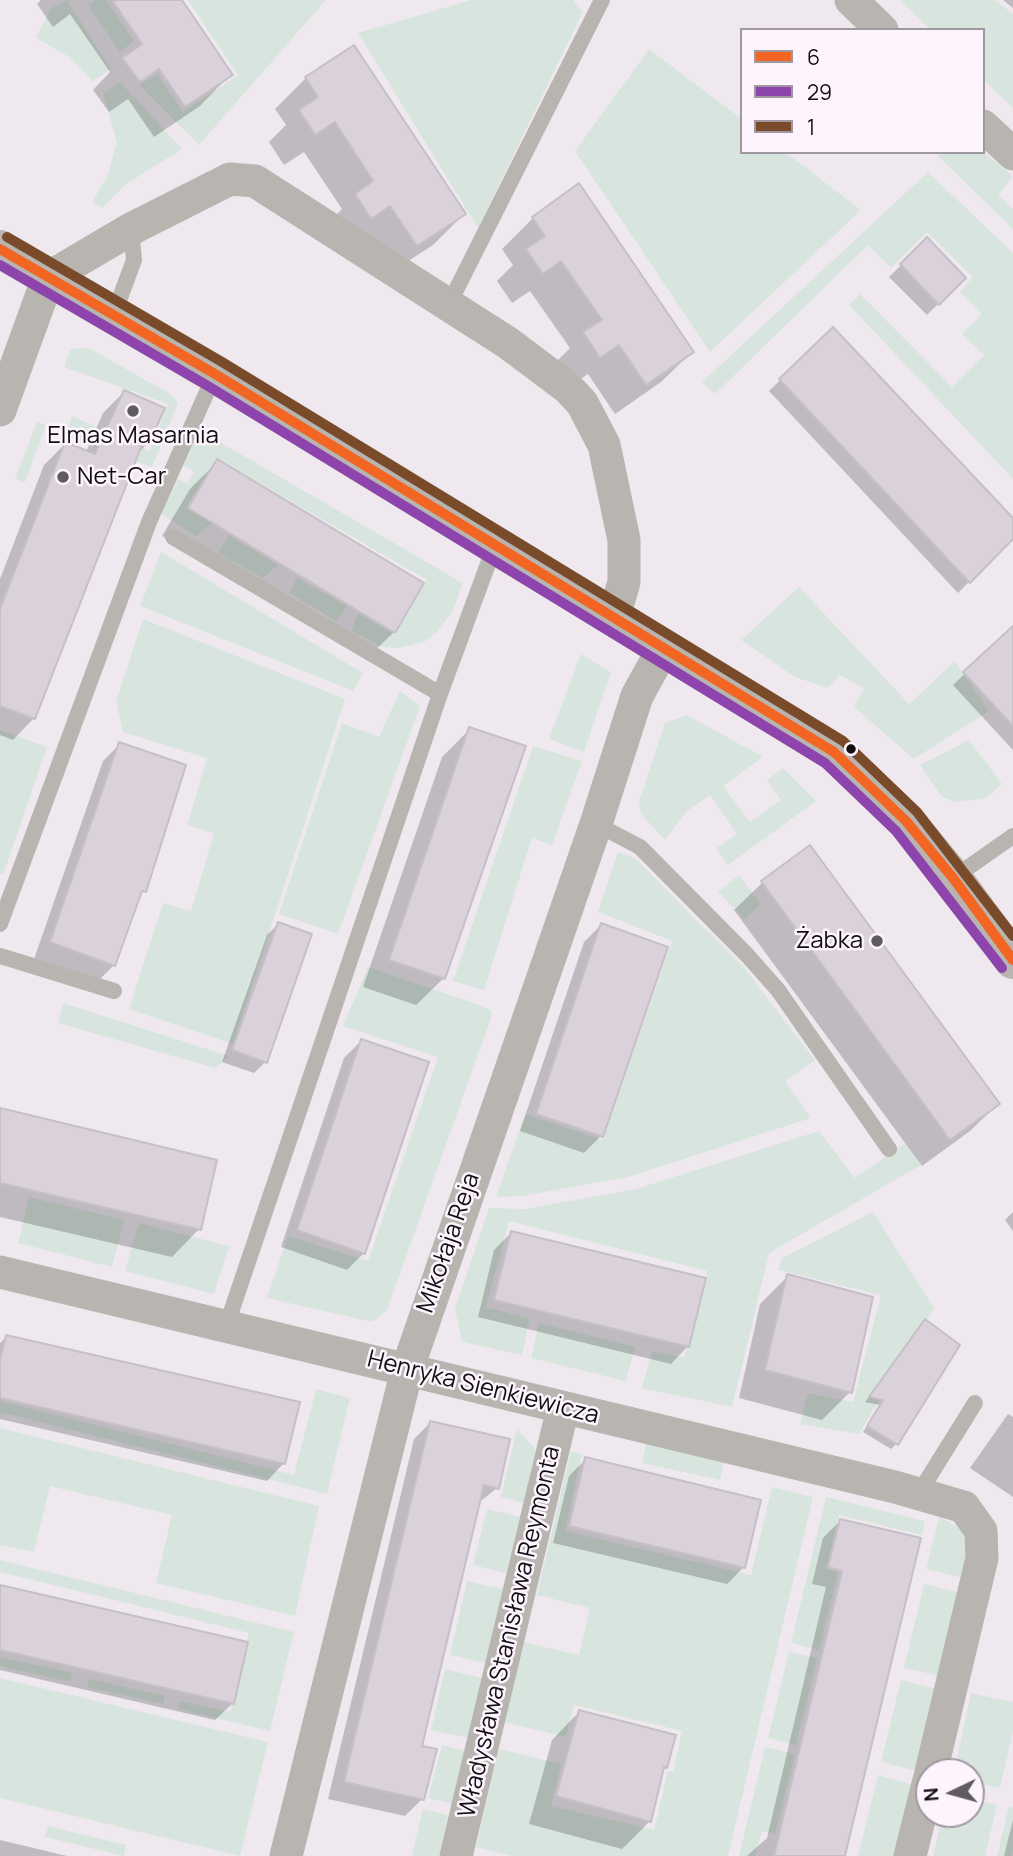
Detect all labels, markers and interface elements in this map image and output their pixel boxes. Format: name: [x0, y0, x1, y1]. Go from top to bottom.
legend: [740, 28, 985, 154]
text: 6: [807, 43, 820, 71]
text: 29: [807, 78, 832, 106]
text: 1: [807, 113, 815, 141]
marker: Elmas Masarnia: [125, 403, 141, 419]
place label: Elmas Masarnia: [47, 422, 219, 450]
place label: Net-Car: [77, 463, 166, 491]
marker: Net-Car: [55, 469, 71, 485]
unlabelled marker: [844, 742, 858, 756]
place label: Żabka: [795, 927, 863, 955]
marker: Żabka: [869, 933, 885, 949]
street label: Mikołaja Reja: [412, 1169, 486, 1317]
street label: Henryka Sienkiewicza: [364, 1345, 602, 1431]
street label: Władysława Stanisława Reymonta: [453, 1443, 567, 1821]
north arrow: [915, 1758, 985, 1828]
text: N: [918, 1787, 945, 1803]

